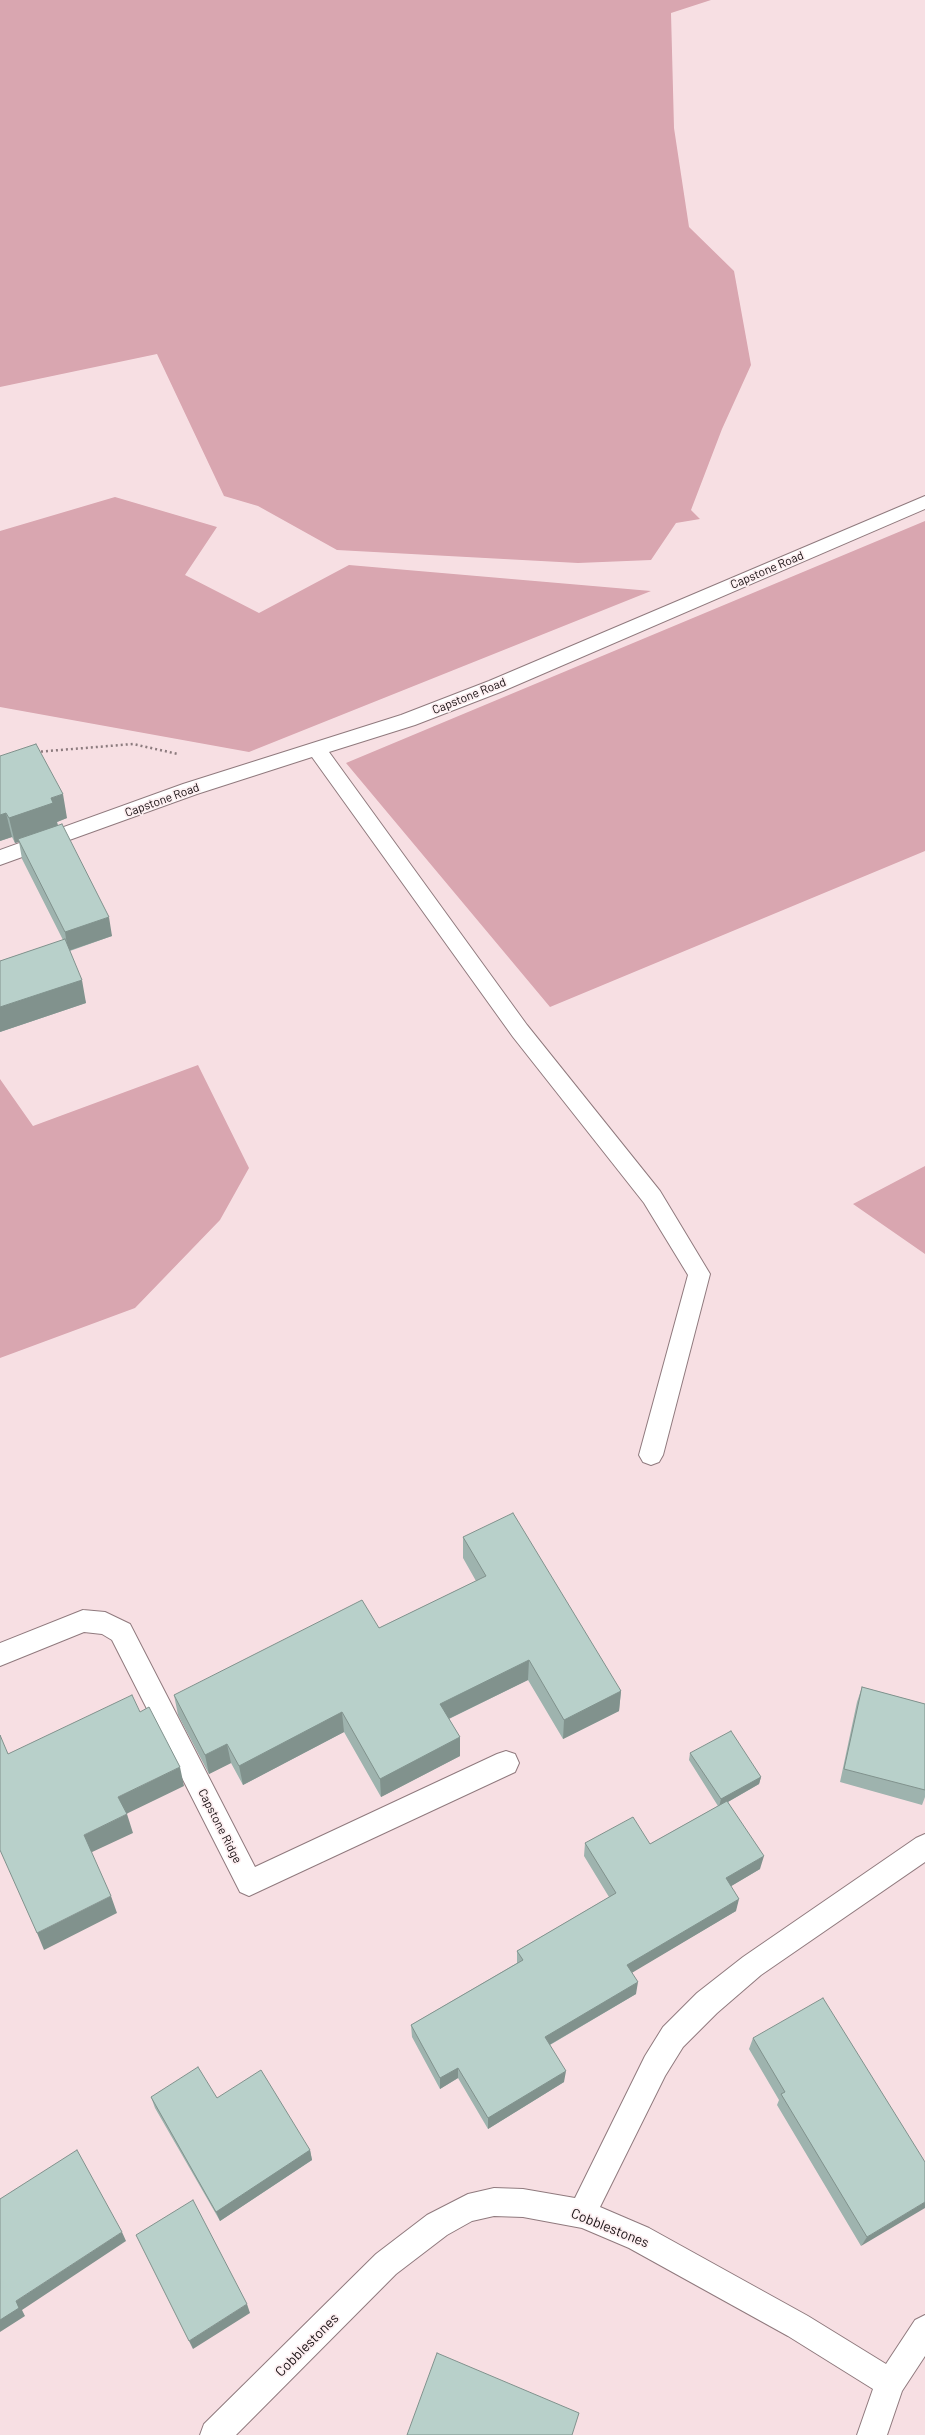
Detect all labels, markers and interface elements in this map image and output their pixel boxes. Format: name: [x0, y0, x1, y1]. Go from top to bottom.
street label: Capstone Road: [728, 548, 806, 592]
street label: Capstone Road: [430, 675, 508, 717]
street label: Capstone Road: [123, 780, 201, 820]
street label: Capstone Ridge: [195, 1786, 245, 1866]
street label: Cobblestones: [569, 2205, 651, 2251]
street label: Cobblestones: [272, 2310, 342, 2380]

